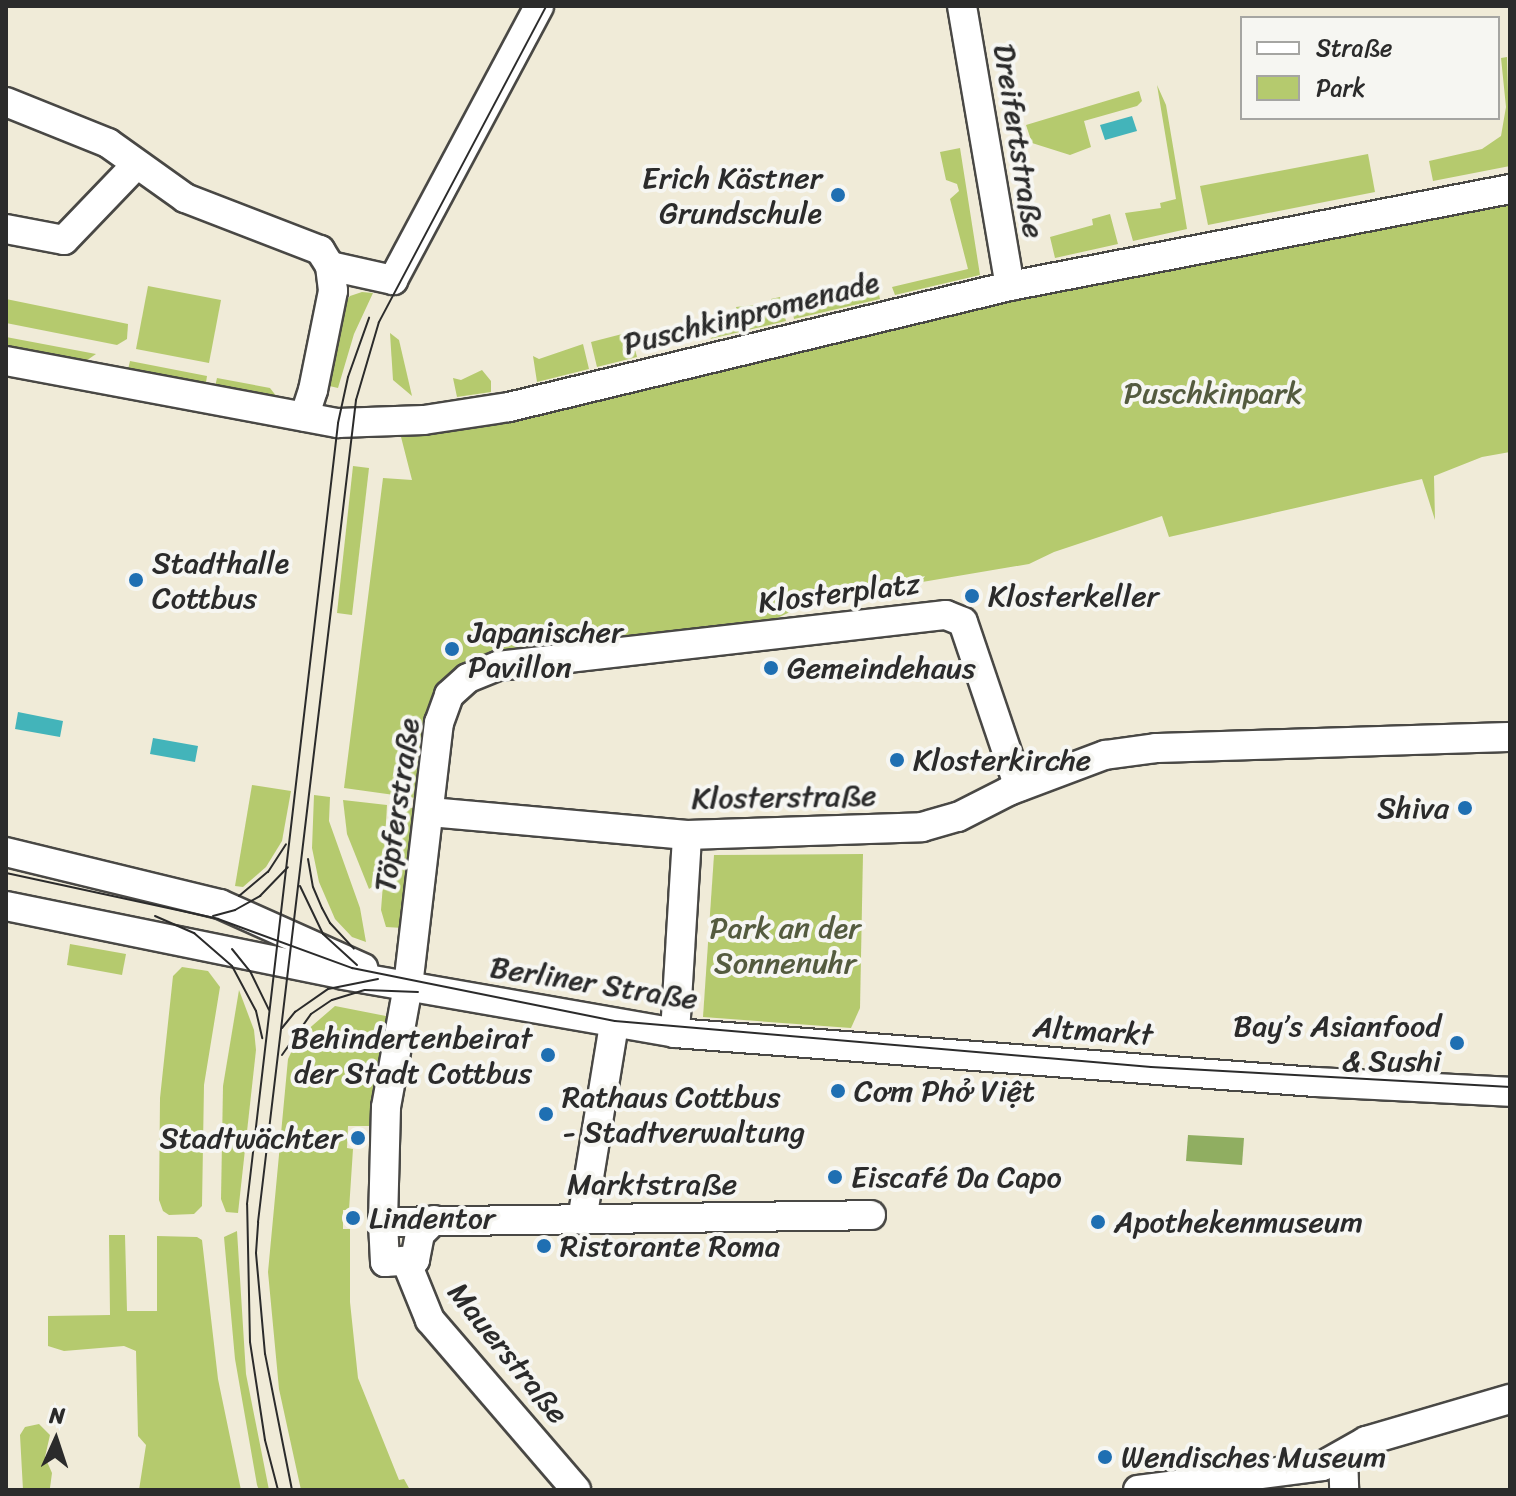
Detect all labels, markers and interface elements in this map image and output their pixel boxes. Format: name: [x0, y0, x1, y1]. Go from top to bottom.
legend: [1240, 16, 1500, 120]
text: Straße: [1316, 27, 1392, 69]
street label: Dreifertstraße: [986, 41, 1052, 241]
text: Park: [1316, 67, 1365, 109]
place label: Erich Kästner Grundschule: [642, 160, 822, 230]
marker: Erich Kästner Grundschule: [829, 186, 847, 204]
street label: Puschkinpromenade: [619, 264, 883, 362]
park label: Puschkinpark: [1124, 375, 1302, 411]
place label: Stadthalle Cottbus: [152, 545, 289, 616]
street label: Klosterplatz: [756, 565, 922, 621]
marker: Stadthalle Cottbus: [127, 571, 145, 589]
place label: Klosterkeller: [988, 578, 1159, 614]
marker: Klosterkeller: [963, 587, 981, 605]
place label: Japanischer Pavillon: [468, 614, 623, 684]
marker: Japanischer Pavillon: [443, 640, 461, 658]
place label: Gemeindehaus: [787, 650, 976, 686]
marker: Gemeindehaus: [762, 659, 780, 677]
street label: Töpferstraße: [367, 716, 427, 894]
place label: Klosterkirche: [913, 742, 1091, 778]
marker: Klosterkirche: [888, 751, 906, 769]
street label: Klosterstraße: [691, 777, 877, 817]
place label: Shiva: [1377, 790, 1449, 826]
marker: Shiva: [1456, 799, 1474, 817]
park label: Park an der Sonnenuhr: [709, 910, 861, 980]
street label: Berliner Straße: [488, 949, 700, 1017]
place label: Bay’s Asianfood & Sushi: [1232, 1008, 1441, 1078]
street label: Altmarkt: [1032, 1009, 1154, 1053]
place label: Behindertenbeirat der Stadt Cottbus: [290, 1020, 532, 1090]
marker: Bay’s Asianfood & Sushi: [1448, 1034, 1466, 1052]
marker: Behindertenbeirat der Stadt Cottbus: [539, 1046, 557, 1064]
place label: Cơm Phở Việt: [854, 1073, 1035, 1109]
place label: Rathaus Cottbus - Stadtverwaltung: [562, 1079, 805, 1150]
marker: Cơm Phở Việt: [829, 1082, 847, 1100]
marker: Rathaus Cottbus - Stadtverwaltung: [537, 1105, 555, 1123]
place label: Stadtwächter: [160, 1120, 342, 1156]
marker: Stadtwächter: [349, 1129, 367, 1147]
place label: Eiscafé Da Capo: [851, 1159, 1062, 1195]
street label: Marktstraße: [567, 1166, 737, 1202]
marker: Eiscafé Da Capo: [826, 1168, 844, 1186]
place label: Lindentor: [369, 1200, 495, 1236]
place label: Apothekenmuseum: [1114, 1204, 1363, 1240]
marker: Lindentor: [344, 1209, 362, 1227]
marker: Apothekenmuseum: [1089, 1213, 1107, 1231]
place label: Ristorante Roma: [560, 1228, 780, 1264]
marker: Ristorante Roma: [535, 1237, 553, 1255]
street label: Mauerstraße: [440, 1275, 576, 1431]
text: N: [49, 1396, 66, 1435]
north arrow: [16, 1400, 96, 1480]
place label: Wendisches Museum: [1121, 1439, 1386, 1475]
marker: Wendisches Museum: [1096, 1448, 1114, 1466]

